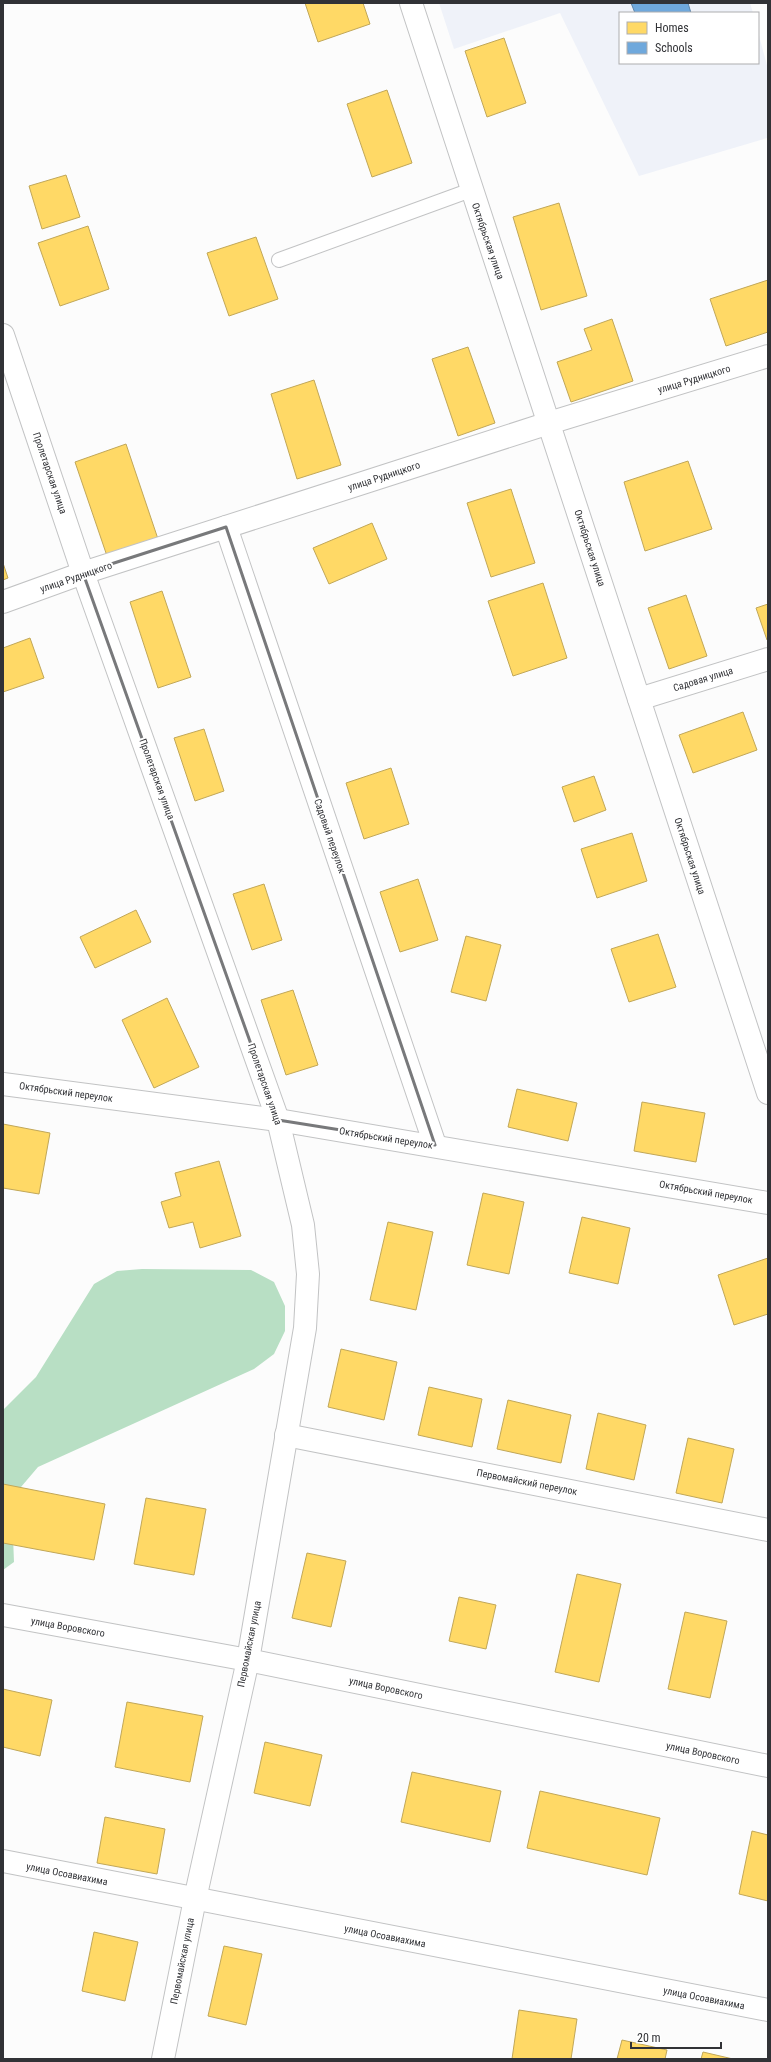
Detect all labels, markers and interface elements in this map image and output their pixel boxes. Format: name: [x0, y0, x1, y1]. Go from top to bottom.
legend: [619, 12, 759, 64]
text: Homes: [655, 21, 689, 35]
text: Schools: [655, 41, 693, 55]
street label: Октябрьская улица: [470, 201, 506, 281]
street label: улица Рудницкого: [656, 363, 732, 395]
street label: Пролетарская улица: [31, 431, 69, 515]
street label: улица Рудницкого: [347, 459, 421, 493]
street label: Октябрьская улица: [572, 508, 608, 588]
street label: улица Рудницкого: [39, 560, 113, 594]
street label: Садовая улица: [672, 665, 734, 693]
street label: Пролетарская улица: [137, 737, 177, 821]
street label: Садовый переулок: [312, 797, 348, 875]
street label: Октябрьская улица: [672, 816, 708, 896]
street label: Пролетарская улица: [246, 1042, 284, 1126]
street label: Октябрьский переулок: [18, 1080, 114, 1104]
street label: Октябрьский переулок: [338, 1125, 434, 1151]
street label: Октябрьский переулок: [659, 1178, 754, 1206]
street label: Первомайский переулок: [476, 1467, 578, 1497]
street label: Первомайская улица: [235, 1600, 263, 1688]
street label: улица Воровского: [30, 1615, 106, 1639]
street label: улица Воровского: [348, 1675, 424, 1701]
street label: улица Воровского: [665, 1740, 741, 1766]
street label: улица Осоавиахима: [25, 1861, 109, 1887]
street label: Первомайская улица: [168, 1917, 196, 2005]
street label: улица Осоавиахима: [343, 1923, 427, 1949]
street label: улица Осоавиахима: [662, 1985, 746, 2011]
scale bar: [631, 2024, 721, 2050]
text: 20 m: [637, 2031, 661, 2045]

